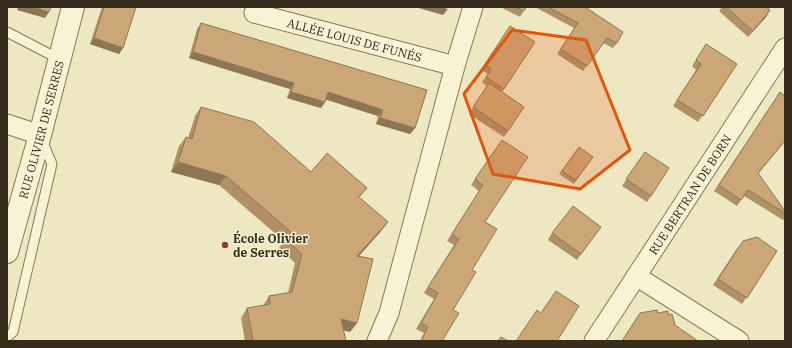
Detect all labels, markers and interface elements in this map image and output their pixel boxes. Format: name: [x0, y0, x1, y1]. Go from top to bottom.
street label: ALLÉE LOUIS DE FUNÉS: [286, 15, 423, 64]
street label: RUE OLIVIER DE SERRES: [15, 59, 66, 200]
street label: RUE BERTRAN DE BORN: [645, 132, 734, 257]
place label: École Olivier de Serres: [233, 230, 308, 260]
marker: École Olivier de Serres: [220, 240, 230, 250]

